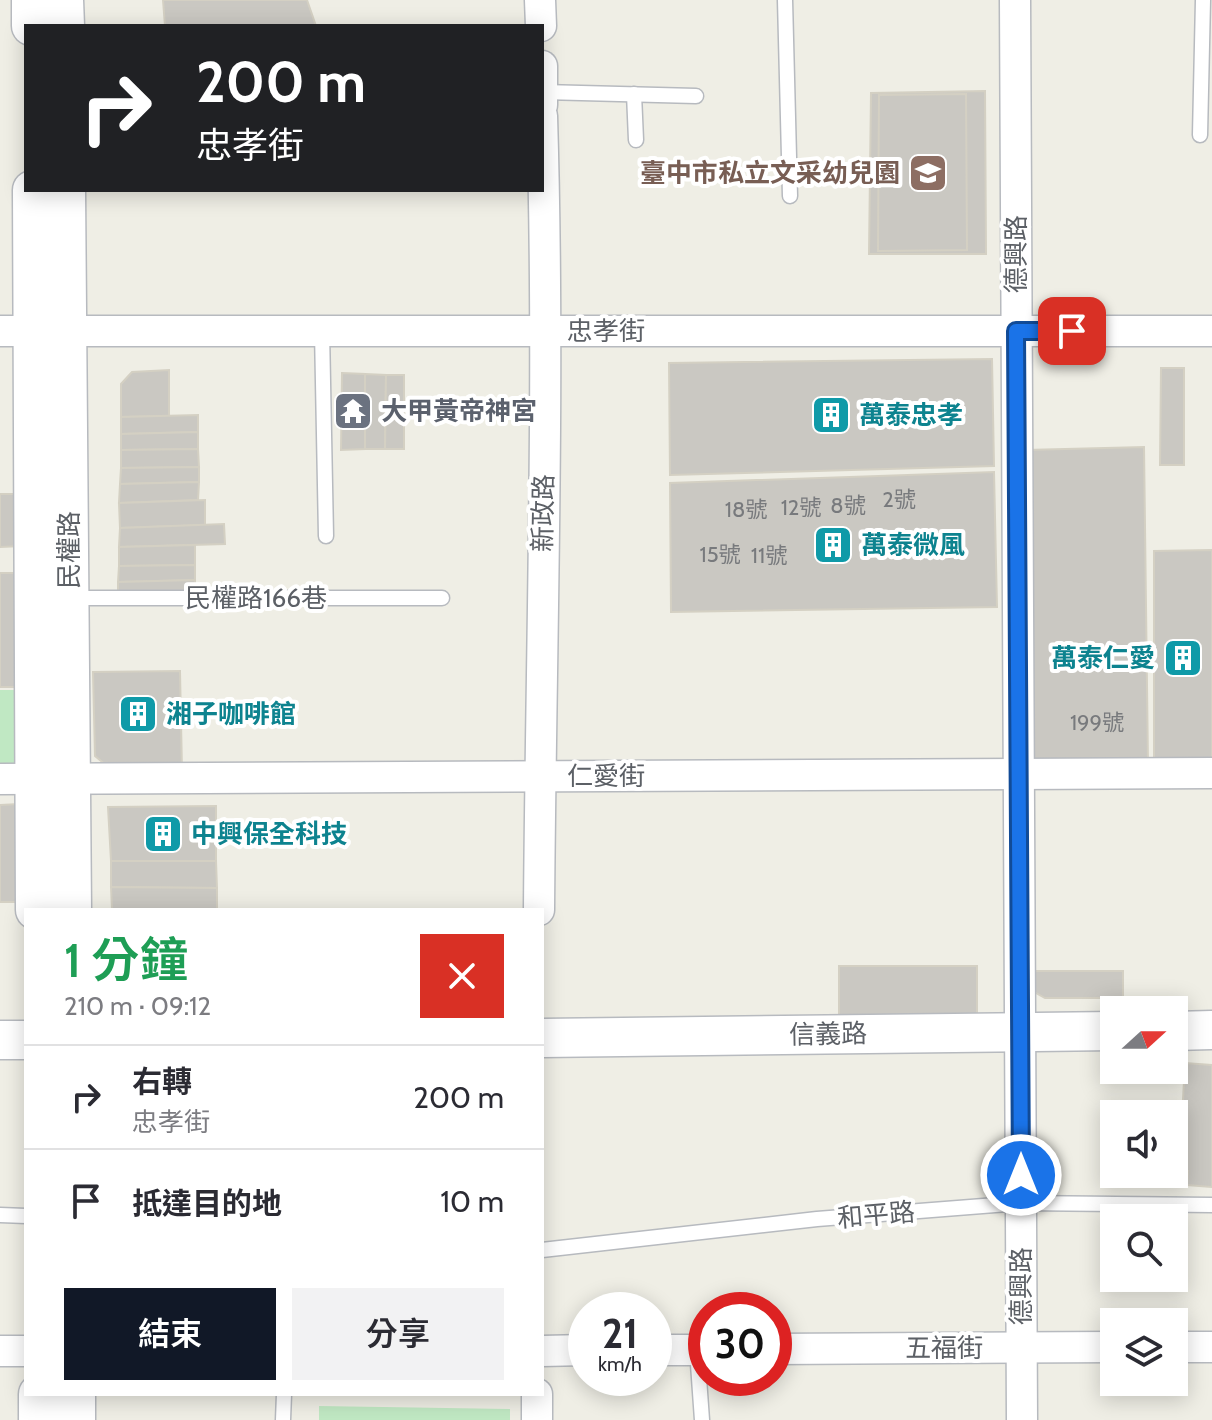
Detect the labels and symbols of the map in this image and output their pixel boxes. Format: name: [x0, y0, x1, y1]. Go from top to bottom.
school or university icon: 臺中市私立文采幼兒園: [907, 152, 949, 194]
place label: 臺中市私立文采幼兒園: [640, 157, 900, 189]
street label: 德興路: [1000, 215, 1032, 293]
pin: [1038, 297, 1106, 365]
street label: 忠孝街: [567, 315, 645, 347]
temple icon: 大甲黃帝神宮: [332, 390, 374, 432]
building icon: 萬泰忠孝: [810, 394, 852, 436]
place label: 大甲黃帝神宮: [381, 395, 537, 427]
place label: 萬泰忠孝: [859, 399, 963, 431]
street label: 新政路: [526, 474, 560, 552]
house number: 2號: [882, 486, 916, 513]
house number: 8號: [830, 492, 866, 519]
house number: 12號: [781, 494, 821, 521]
house number: 18號: [725, 496, 767, 523]
street label: 民權路: [53, 511, 85, 589]
building icon: 萬泰微風: [812, 524, 854, 566]
place label: 萬泰微風: [861, 529, 965, 561]
house number: 15號: [699, 541, 741, 568]
house number: 11號: [751, 542, 787, 569]
street label: 民權路166巷: [185, 582, 327, 614]
building icon: 萬泰仁愛: [1162, 637, 1204, 679]
place label: 萬泰仁愛: [1051, 642, 1155, 674]
building icon: 湘子咖啡館: [117, 693, 159, 735]
place label: 湘子咖啡館: [166, 698, 296, 730]
house number: 199號: [1070, 709, 1124, 736]
street label: 仁愛街: [567, 760, 645, 792]
building icon: 中興保全科技: [142, 813, 184, 855]
place label: 中興保全科技: [191, 818, 347, 850]
north arrow: [1100, 996, 1188, 1084]
street label: 信義路: [789, 1017, 867, 1051]
position arrow: [979, 1133, 1063, 1217]
street label: 和平路: [836, 1196, 916, 1234]
street label: 德興路: [1005, 1247, 1037, 1325]
speed limit sign: 30: [688, 1292, 792, 1396]
street label: 五福街: [905, 1332, 983, 1364]

